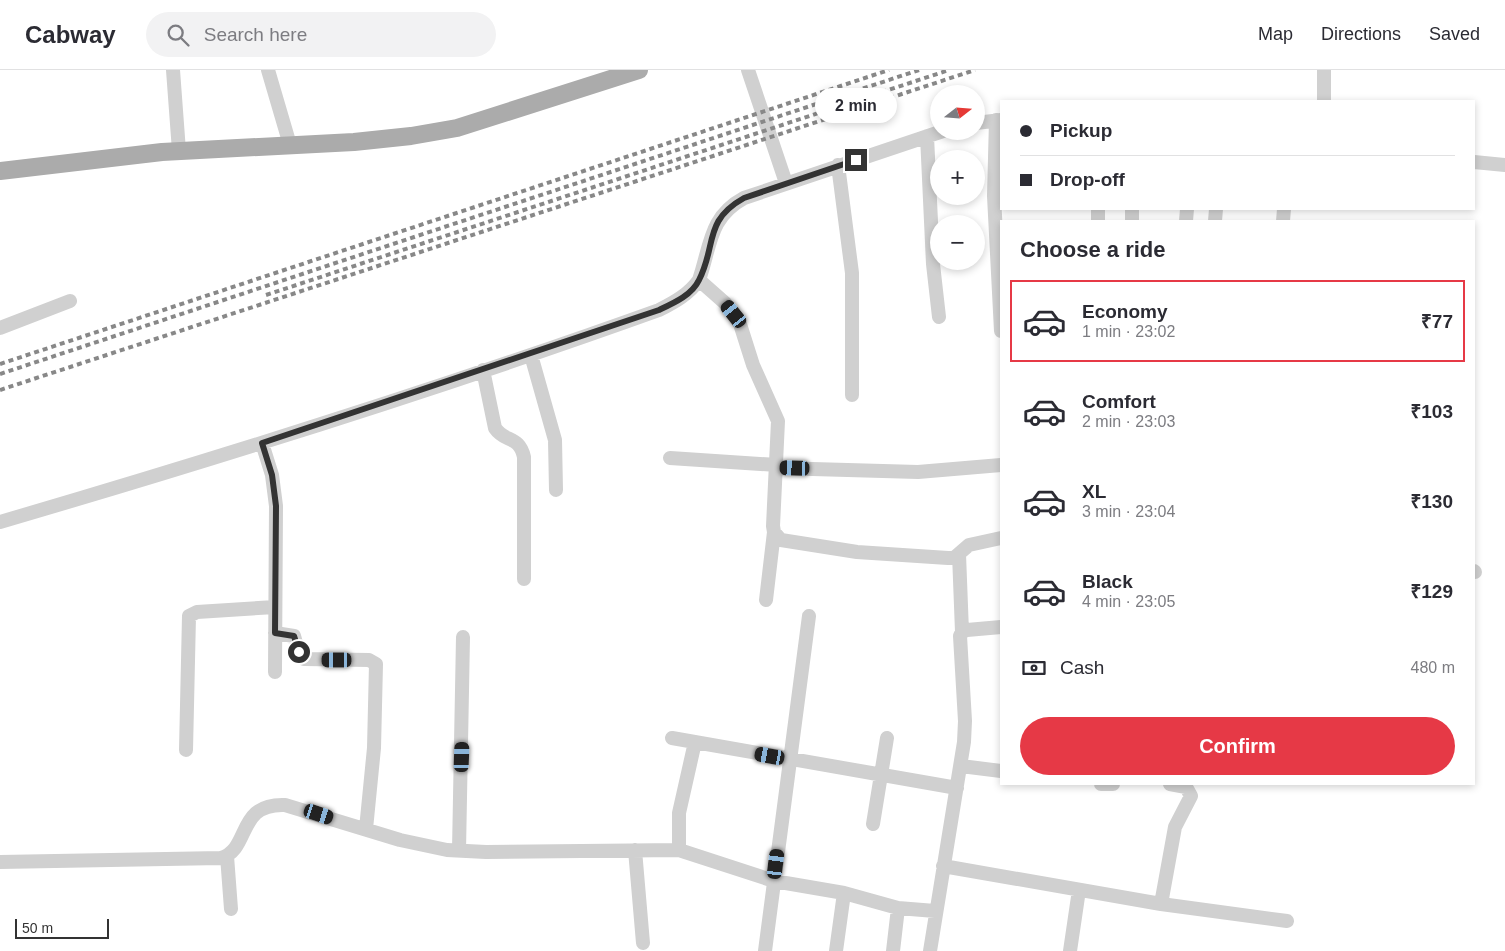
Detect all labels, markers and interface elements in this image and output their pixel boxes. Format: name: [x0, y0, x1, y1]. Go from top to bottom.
search box: [146, 12, 496, 57]
text: Cabway: [25, 21, 116, 48]
icon: search: [164, 21, 192, 49]
text: Search here: [204, 24, 307, 45]
text: Map: [1258, 24, 1293, 44]
text: Directions: [1321, 24, 1401, 44]
text: Saved: [1429, 24, 1480, 44]
north arrow: [930, 85, 985, 140]
map controls: [930, 85, 985, 270]
callout: 2 min: [815, 88, 897, 122]
text: 2 min: [835, 97, 877, 114]
text: Pickup: [1050, 120, 1112, 141]
route end: [845, 149, 867, 171]
button: +: [930, 150, 985, 205]
text: Drop-off: [1050, 169, 1125, 190]
button: −: [930, 215, 985, 270]
text: Choose a ride: [1020, 237, 1165, 262]
car: [718, 298, 749, 330]
icon: car: [1022, 299, 1067, 344]
text: Economy: [1082, 301, 1168, 322]
text: ₹77: [1421, 311, 1453, 332]
text: 1 min · 23:02: [1082, 323, 1175, 340]
icon: car: [1022, 389, 1067, 434]
text: Comfort: [1082, 391, 1156, 412]
text: ₹103: [1410, 401, 1453, 422]
text: 2 min · 23:03: [1082, 413, 1175, 430]
car: [779, 460, 810, 476]
icon: car: [1022, 479, 1067, 524]
text: XL: [1082, 481, 1106, 502]
text: ₹130: [1410, 491, 1453, 512]
text: 3 min · 23:04: [1082, 503, 1175, 520]
icon: car: [1022, 569, 1067, 614]
text: Black: [1082, 571, 1133, 592]
text: ₹129: [1410, 581, 1453, 602]
text: 4 min · 23:05: [1082, 593, 1175, 610]
route start: [288, 641, 310, 663]
car: [322, 653, 352, 668]
icon: cash: [1020, 654, 1048, 682]
text: Cash: [1060, 657, 1104, 678]
text: 480 m: [1411, 659, 1455, 676]
button: Confirm: [1020, 717, 1455, 775]
car: [453, 742, 470, 772]
car: [753, 746, 786, 766]
car: [302, 802, 335, 826]
car: [766, 848, 785, 880]
scale bar: [15, 916, 109, 939]
text: 50 m: [22, 920, 53, 936]

